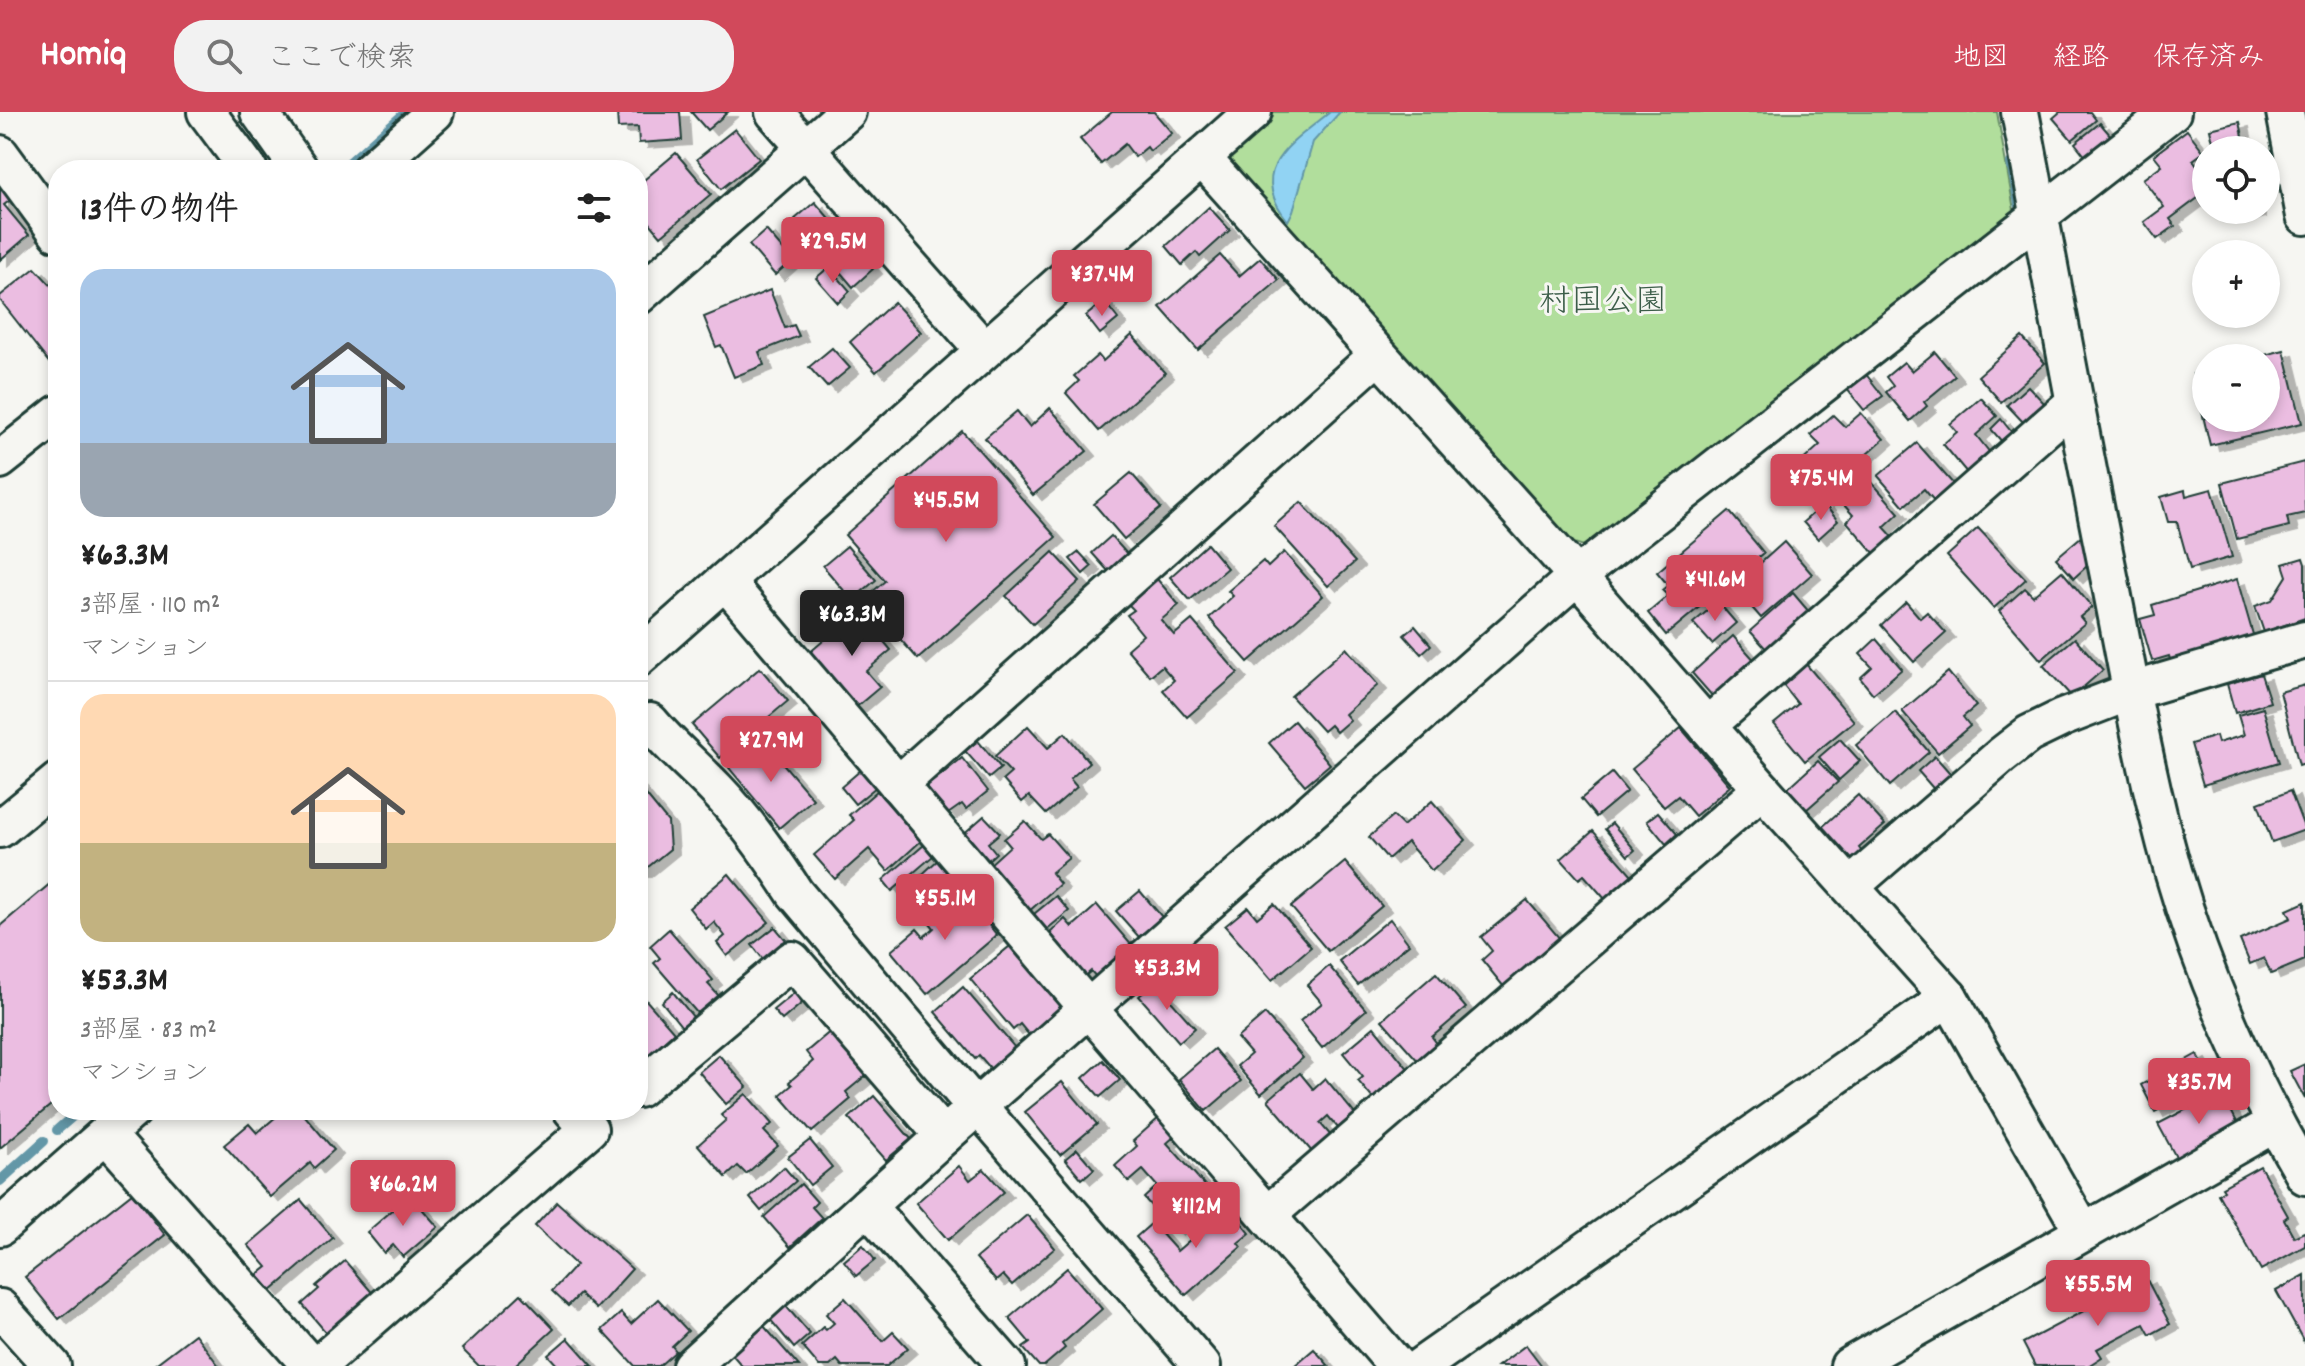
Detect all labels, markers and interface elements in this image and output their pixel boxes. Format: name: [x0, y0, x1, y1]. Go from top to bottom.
search box: [174, 20, 734, 92]
text: Homiq: [40, 29, 126, 84]
icon: search: [202, 34, 246, 78]
text: ここで検索: [266, 39, 416, 82]
text: 地図: [1953, 40, 2009, 80]
text: 経路: [2053, 40, 2109, 80]
text: 保存済み: [2153, 40, 2265, 80]
map controls: [2192, 136, 2280, 432]
button: locate: [2192, 136, 2280, 224]
icon: filters: [572, 186, 616, 230]
text: 13件の物件: [80, 188, 239, 237]
pin: ¥29.5M: [768, 217, 898, 285]
text: ¥29.5M: [799, 224, 867, 261]
button: +: [2192, 240, 2280, 328]
pin: ¥37.4M: [1037, 250, 1167, 318]
text: ¥37.4M: [1070, 257, 1134, 294]
park label: 村国公園: [1539, 281, 1667, 327]
icon: home: [276, 321, 420, 465]
button: −: [2192, 344, 2280, 432]
pin: ¥75.4M: [1756, 454, 1886, 522]
text: ¥75.4M: [1789, 461, 1853, 498]
pin: ¥45.5M: [881, 476, 1011, 544]
text: ¥45.5M: [912, 483, 980, 520]
text: ¥63.3M: [80, 533, 169, 582]
pin: ¥41.6M: [1650, 555, 1780, 623]
text: ¥41.6M: [1684, 562, 1746, 599]
text: 3部屋 · 110 m²: [80, 588, 220, 625]
pin: ¥63.3M: [787, 590, 917, 658]
text: ¥63.3M: [818, 597, 886, 634]
text: マンション: [80, 631, 209, 668]
pin: ¥27.9M: [706, 716, 836, 784]
text: ¥27.9M: [738, 723, 804, 760]
icon: home: [276, 746, 420, 890]
pin: ¥55.1M: [880, 874, 1010, 942]
text: ¥55.1M: [914, 881, 976, 918]
pin: ¥53.3M: [1102, 944, 1232, 1012]
text: ¥53.3M: [1133, 951, 1201, 988]
text: ¥53.3M: [80, 958, 168, 1007]
text: 3部屋 · 83 m²: [80, 1013, 217, 1050]
text: マンション: [80, 1056, 209, 1093]
pin: ¥35.7M: [2134, 1058, 2264, 1126]
text: ¥35.7M: [2166, 1065, 2232, 1102]
pin: ¥66.2M: [338, 1160, 468, 1228]
text: ¥66.2M: [369, 1167, 437, 1204]
pin: ¥112M: [1140, 1182, 1252, 1250]
text: ¥112M: [1171, 1189, 1221, 1226]
pin: ¥55.5M: [2033, 1260, 2163, 1328]
text: ¥55.5M: [2064, 1267, 2132, 1304]

